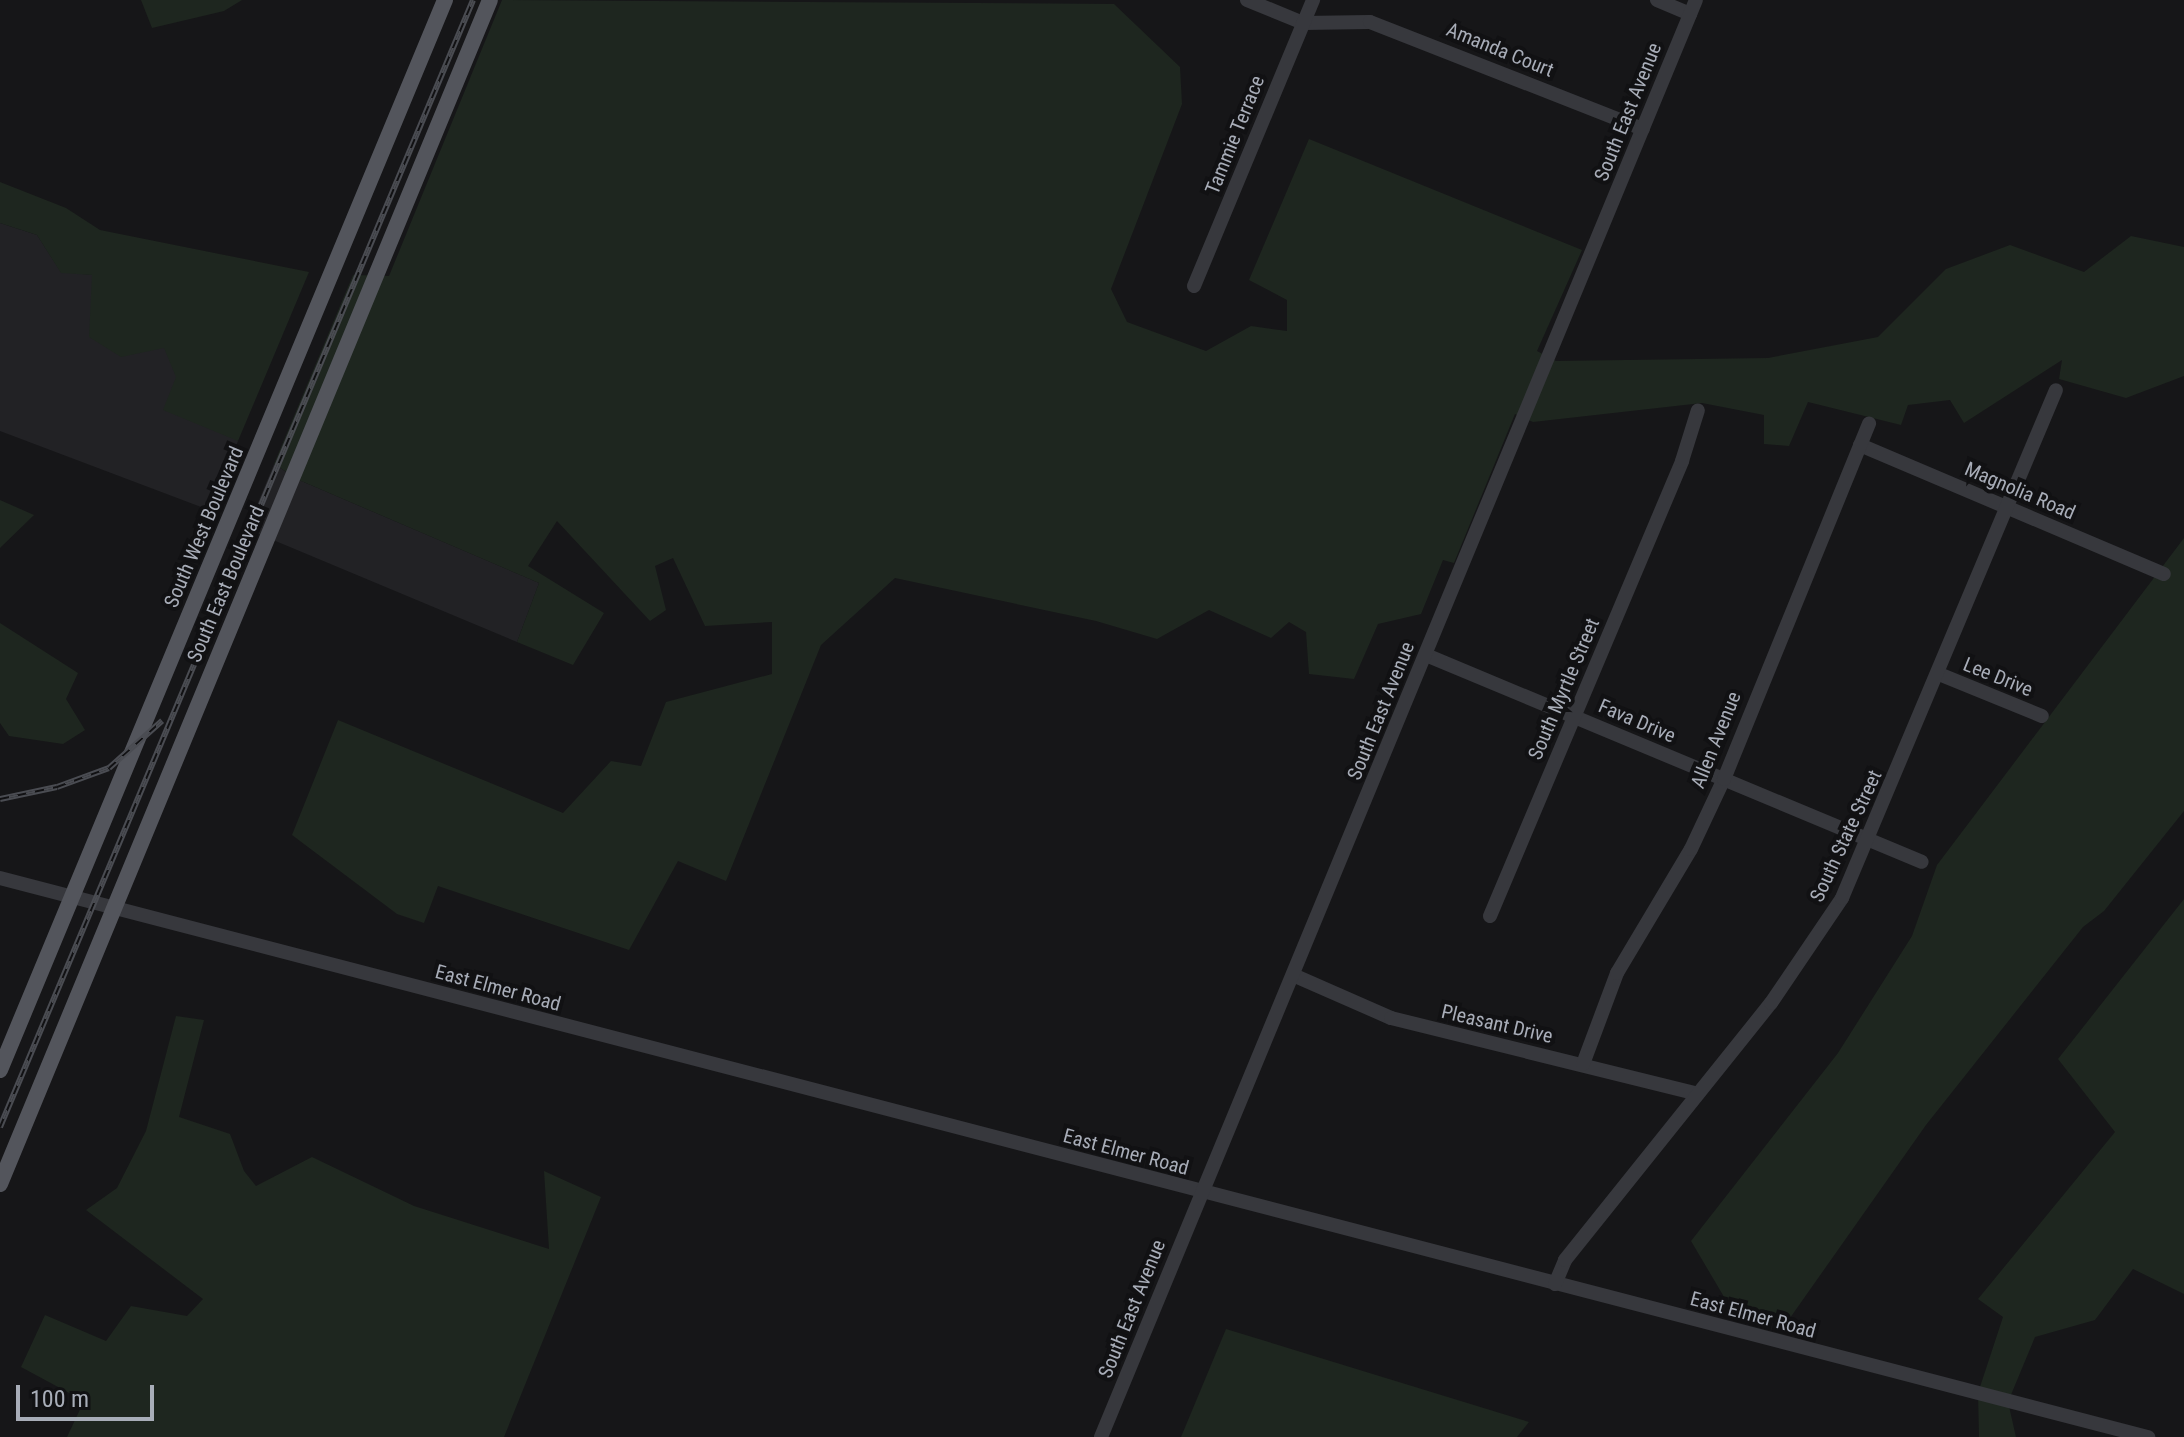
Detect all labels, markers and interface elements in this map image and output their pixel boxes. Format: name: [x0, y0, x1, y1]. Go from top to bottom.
street label: Amanda Court: [1443, 18, 1557, 82]
street label: South East Avenue: [1589, 39, 1667, 185]
street label: Tammie Terrace: [1200, 72, 1270, 198]
street label: South West Boulevard: [159, 443, 249, 611]
street label: Magnolia Road: [1961, 457, 2079, 525]
street label: South East Boulevard: [182, 502, 270, 666]
street label: South Myrtle Street: [1523, 615, 1605, 763]
street label: South East Avenue: [1342, 638, 1420, 784]
street label: Lee Drive: [1960, 652, 2036, 702]
street label: Allen Avenue: [1686, 688, 1746, 792]
street label: Fava Drive: [1595, 694, 1679, 748]
street label: South State Street: [1805, 766, 1887, 906]
street label: East Elmer Road: [433, 960, 563, 1016]
street label: Pleasant Drive: [1439, 1000, 1555, 1048]
street label: East Elmer Road: [1061, 1124, 1191, 1180]
street label: South East Avenue: [1093, 1236, 1171, 1382]
street label: East Elmer Road: [1688, 1287, 1818, 1343]
scale bar: [20, 1369, 158, 1419]
text: 100 m: [30, 1385, 89, 1413]

